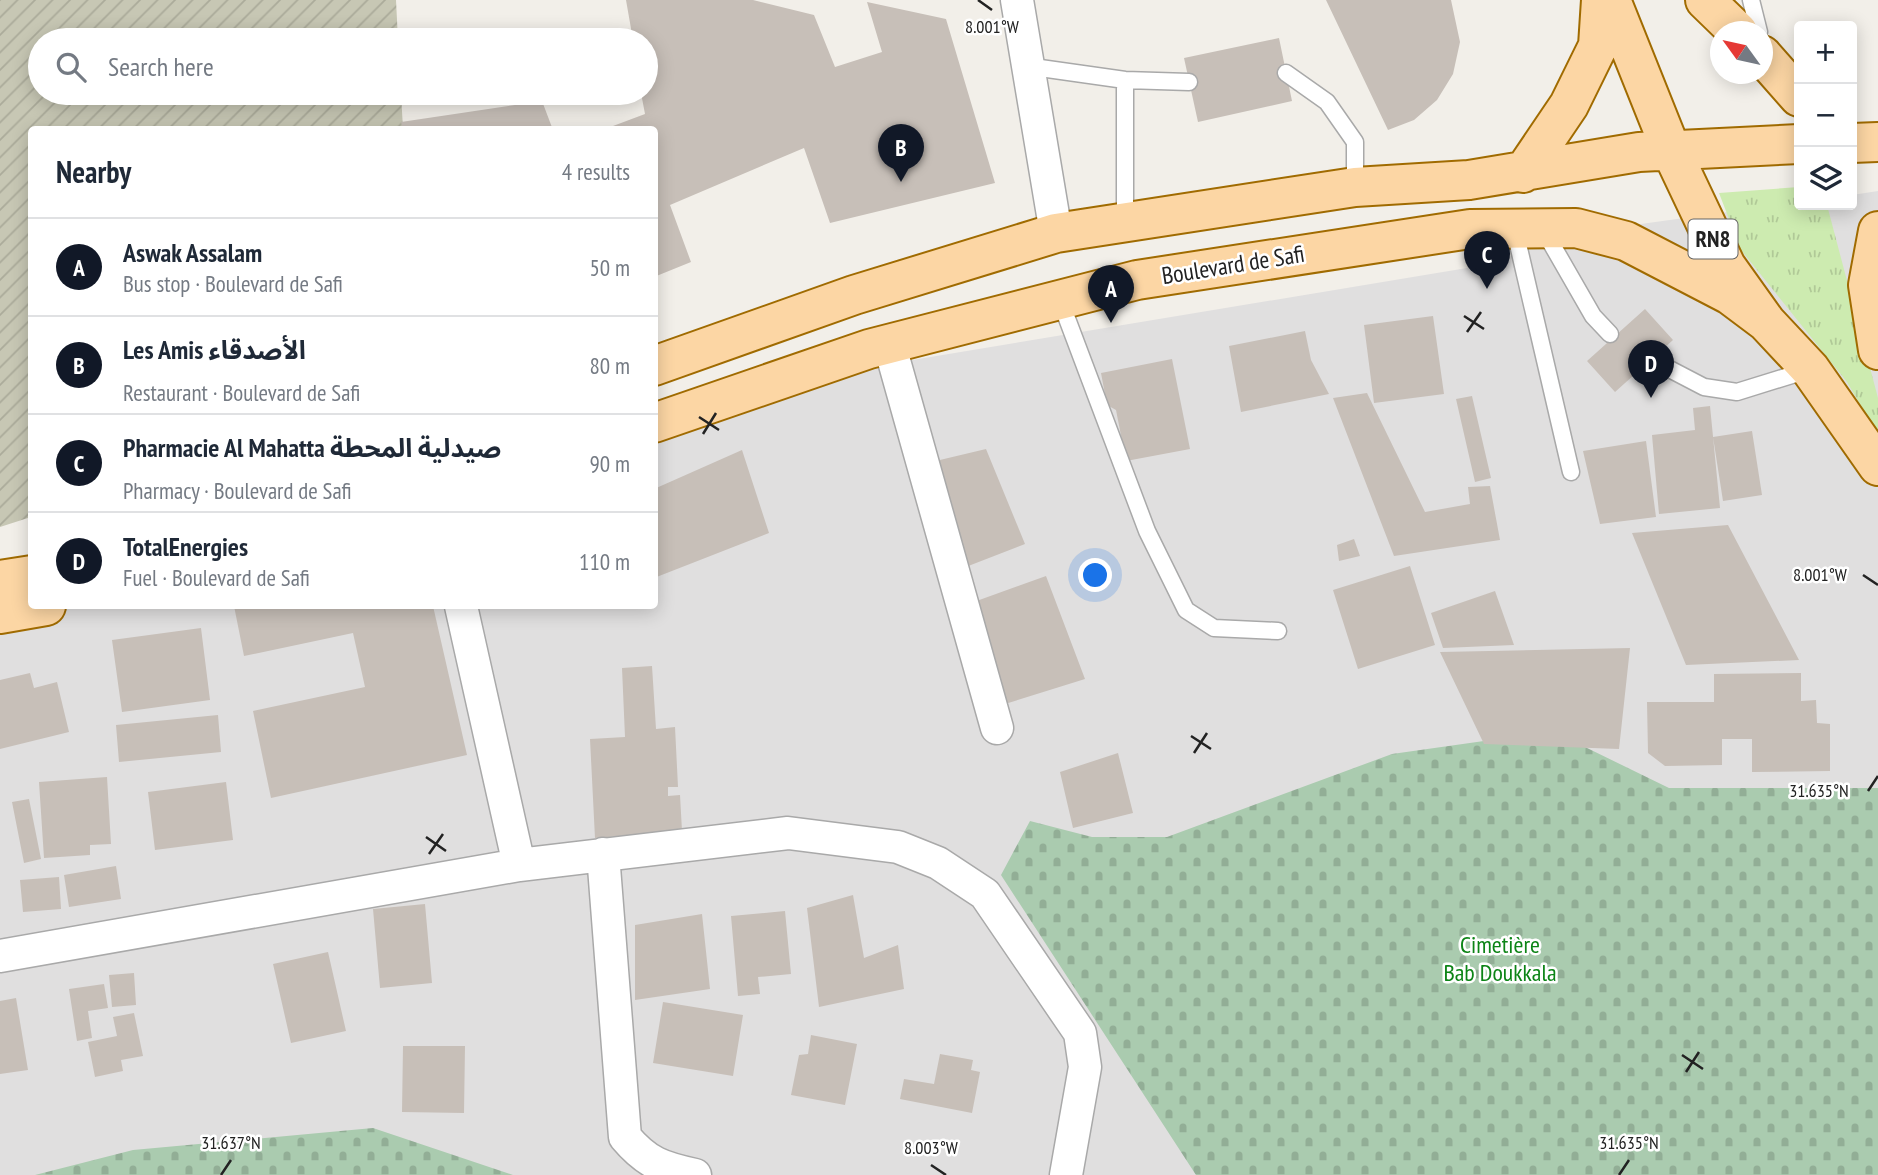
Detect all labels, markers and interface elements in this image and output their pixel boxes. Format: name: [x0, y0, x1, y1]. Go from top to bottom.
text: 8.001°W: [965, 15, 1019, 38]
north arrow: [1710, 21, 1773, 84]
map controls: [1794, 21, 1857, 210]
button: +: [1794, 21, 1857, 84]
search box: [28, 28, 658, 105]
icon: search: [52, 48, 90, 86]
text: Search here: [108, 50, 214, 83]
button: −: [1794, 84, 1857, 147]
pin: B: [878, 124, 924, 182]
button: layers: [1794, 147, 1857, 210]
text: Nearby: [56, 152, 131, 191]
text: 4 results: [562, 157, 630, 186]
road number: RN8: [1688, 220, 1738, 258]
pin: C: [1464, 231, 1510, 289]
text: Aswak Assalam: [123, 236, 262, 269]
street label: Boulevard de Safi: [1159, 238, 1306, 291]
text: A: [73, 253, 85, 282]
text: 50 m: [589, 253, 630, 282]
pin: A: [1088, 265, 1134, 323]
text: Bus stop · Boulevard de Safi: [123, 269, 343, 298]
text: Les Amis الأصدقاء: [123, 333, 306, 366]
pin: D: [1628, 340, 1674, 398]
text: B: [73, 351, 85, 380]
text: 80 m: [589, 351, 630, 380]
text: Restaurant · Boulevard de Safi: [123, 378, 360, 407]
text: Pharmacie Al Mahatta صيدلية المحطة: [123, 431, 501, 464]
text: C: [74, 449, 84, 478]
text: 90 m: [589, 449, 630, 478]
text: Pharmacy · Boulevard de Safi: [123, 476, 352, 505]
text: TotalEnergies: [123, 530, 248, 563]
text: D: [73, 547, 85, 576]
text: 110 m: [579, 547, 630, 576]
your location: [1078, 558, 1112, 592]
text: Fuel · Boulevard de Safi: [123, 563, 310, 592]
text: 8.001°W: [1793, 563, 1847, 586]
text: 31.635°N: [1789, 779, 1849, 802]
park label: Cimetière Bab Doukkala: [1443, 929, 1557, 988]
text: 31.637°N: [201, 1131, 261, 1154]
text: 31.635°N: [1599, 1131, 1659, 1154]
text: 8.003°W: [904, 1136, 958, 1159]

